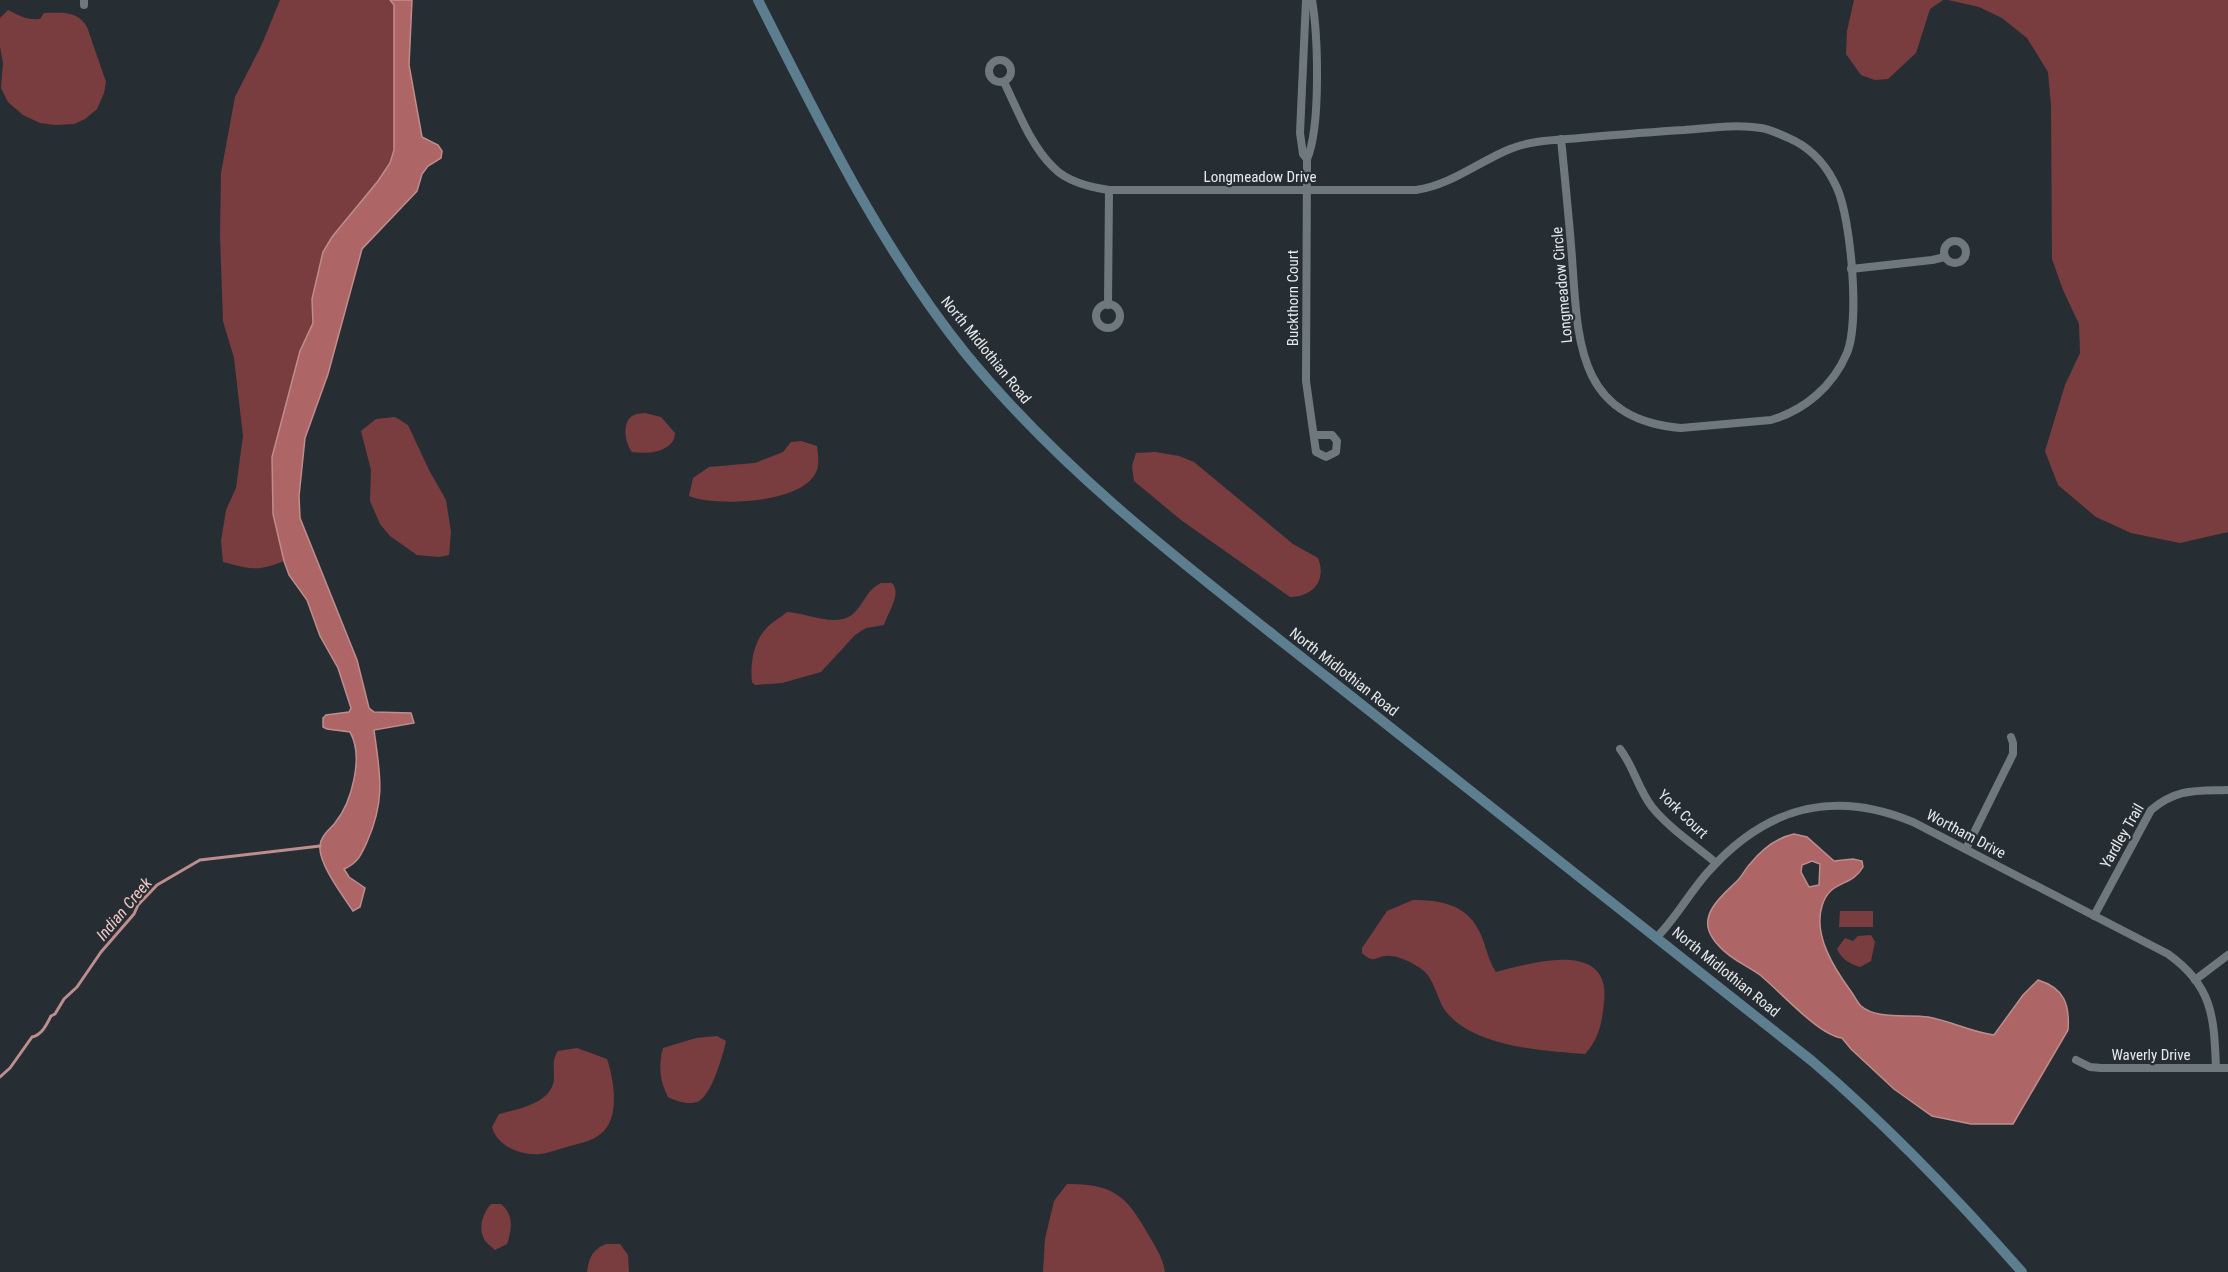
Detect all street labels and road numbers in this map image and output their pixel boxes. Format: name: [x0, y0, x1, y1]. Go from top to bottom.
street label: Longmeadow Drive: [1204, 168, 1316, 186]
street label: Longmeadow Circle: [1548, 226, 1576, 344]
street label: Buckthorn Court: [1284, 250, 1302, 346]
street label: North Midlothian Road: [937, 293, 1035, 407]
street label: North Midlothian Road: [1286, 624, 1402, 720]
street label: York Court: [1654, 786, 1712, 842]
street label: Yardley Trail: [2096, 800, 2148, 872]
street label: Wortham Drive: [1923, 806, 2009, 862]
street label: North Midlothian Road: [1669, 923, 1783, 1021]
street label: Waverly Drive: [2111, 1046, 2191, 1064]

